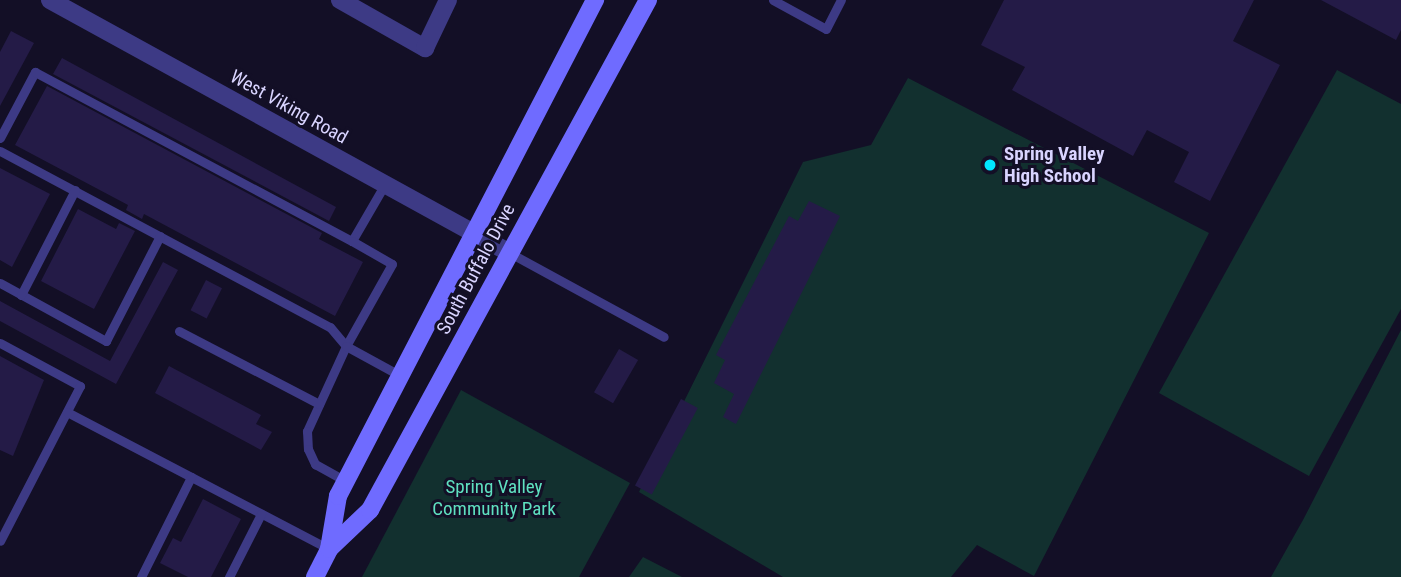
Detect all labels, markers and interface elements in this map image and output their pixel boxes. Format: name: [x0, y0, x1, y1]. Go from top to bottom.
street label: West Viking Road: [226, 65, 352, 149]
place label: Spring Valley High School: [1004, 143, 1105, 187]
marker: Spring Valley High School: [982, 157, 998, 173]
street label: South Buffalo Drive: [432, 200, 520, 338]
park label: Spring Valley Community Park: [432, 476, 556, 520]

